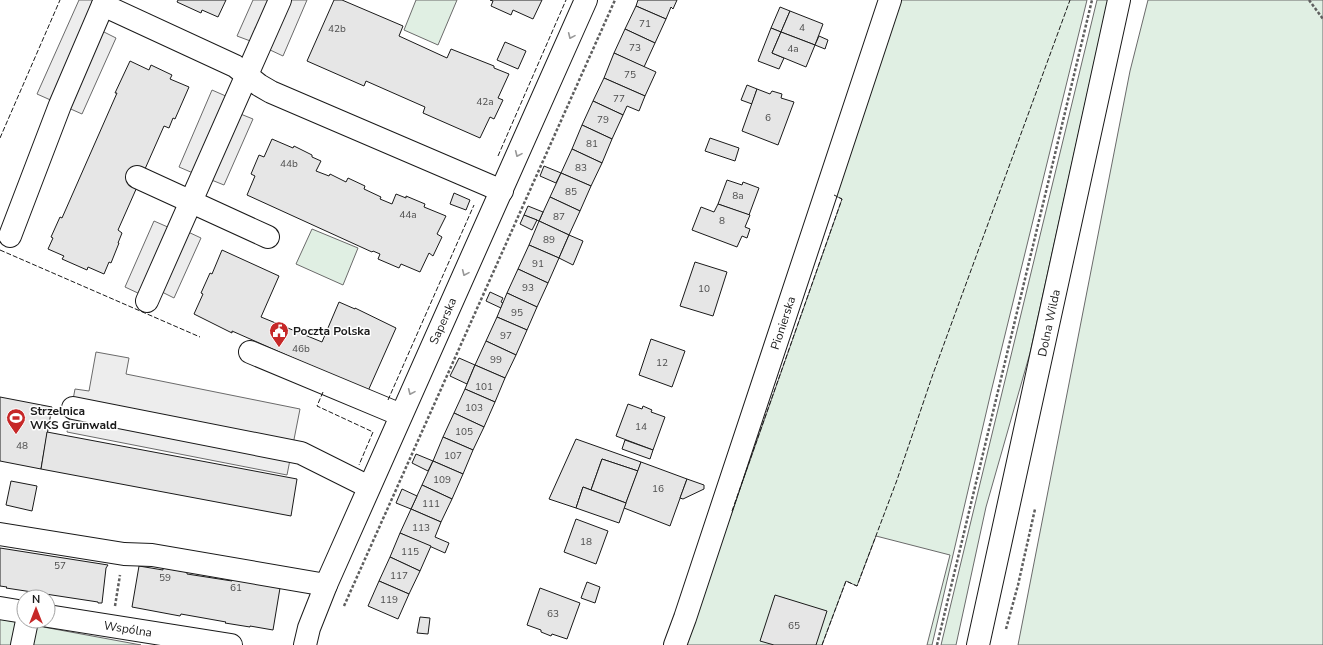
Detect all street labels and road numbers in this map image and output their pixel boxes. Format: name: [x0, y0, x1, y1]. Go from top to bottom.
street label: Dolna Wilda: [1034, 288, 1064, 358]
street label: Pionierska: [767, 294, 799, 352]
street label: Saperska: [426, 295, 460, 347]
street label: Wspólna: [103, 617, 153, 641]

